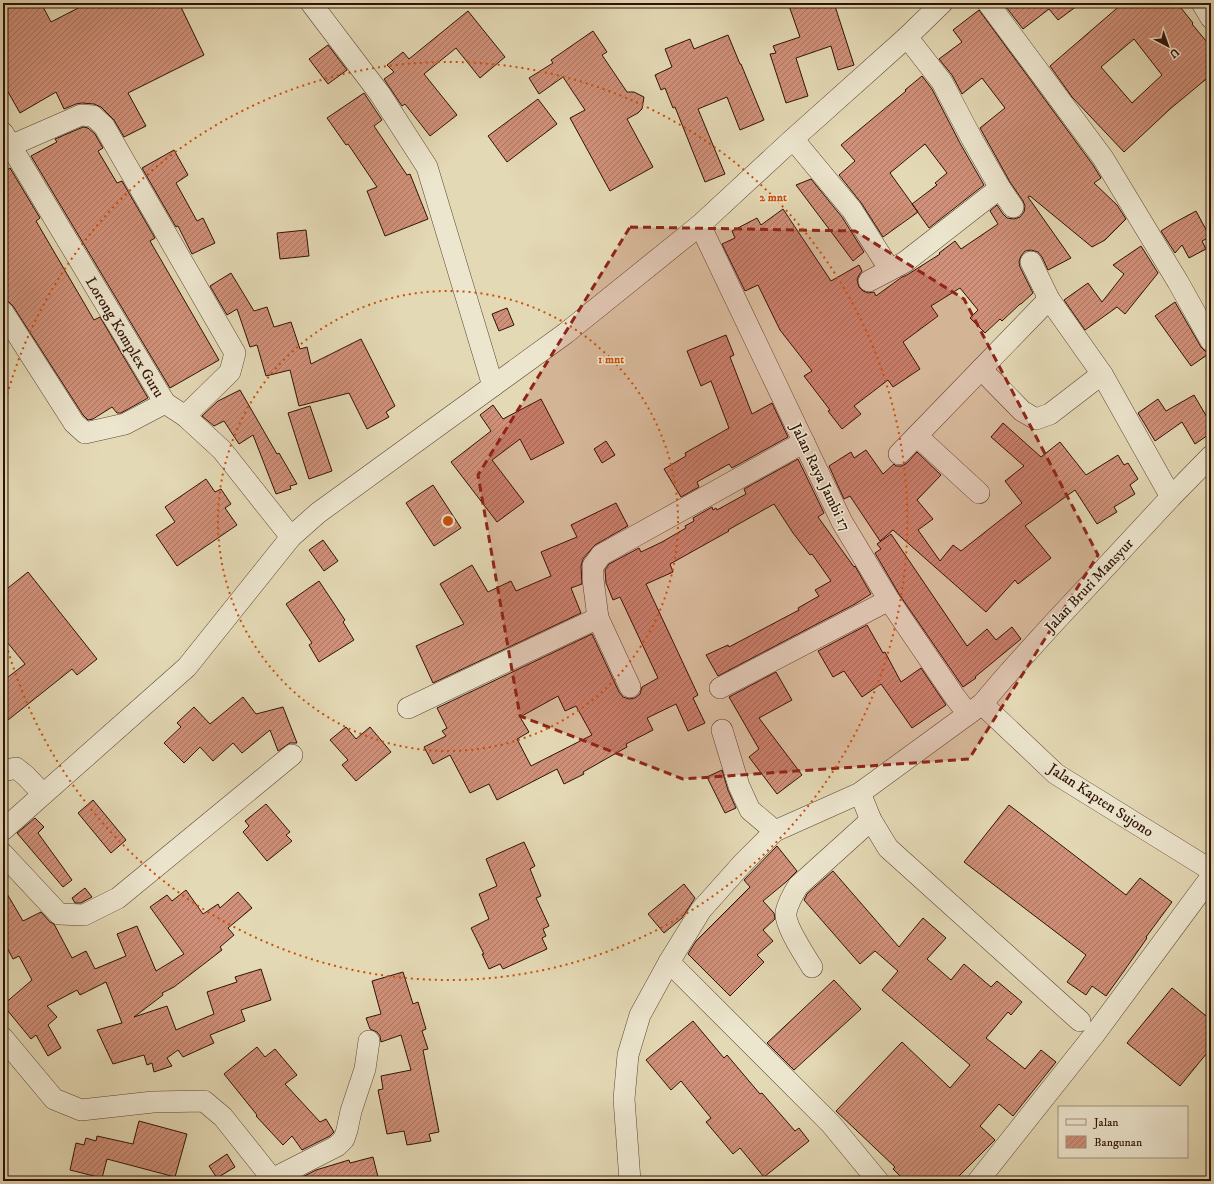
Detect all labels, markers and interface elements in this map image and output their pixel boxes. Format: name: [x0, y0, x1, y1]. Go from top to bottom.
north arrow: [1148, 26, 1188, 66]
text: U: [1166, 45, 1182, 61]
text: 2 mnt: [759, 190, 787, 205]
street label: Lorong Komplex Guru: [81, 273, 168, 401]
text: 1 mnt: [598, 352, 624, 367]
street label: Jalan Raya Jambi 17: [785, 418, 855, 534]
centre of rings: [441, 514, 455, 528]
street label: Jalan Bruri Mansyur: [1040, 534, 1138, 638]
street label: Jalan Kapten Sujono: [1043, 758, 1157, 841]
legend: [1058, 1106, 1188, 1158]
text: Jalan: [1093, 1115, 1119, 1130]
text: Bangunan: [1094, 1135, 1143, 1150]

